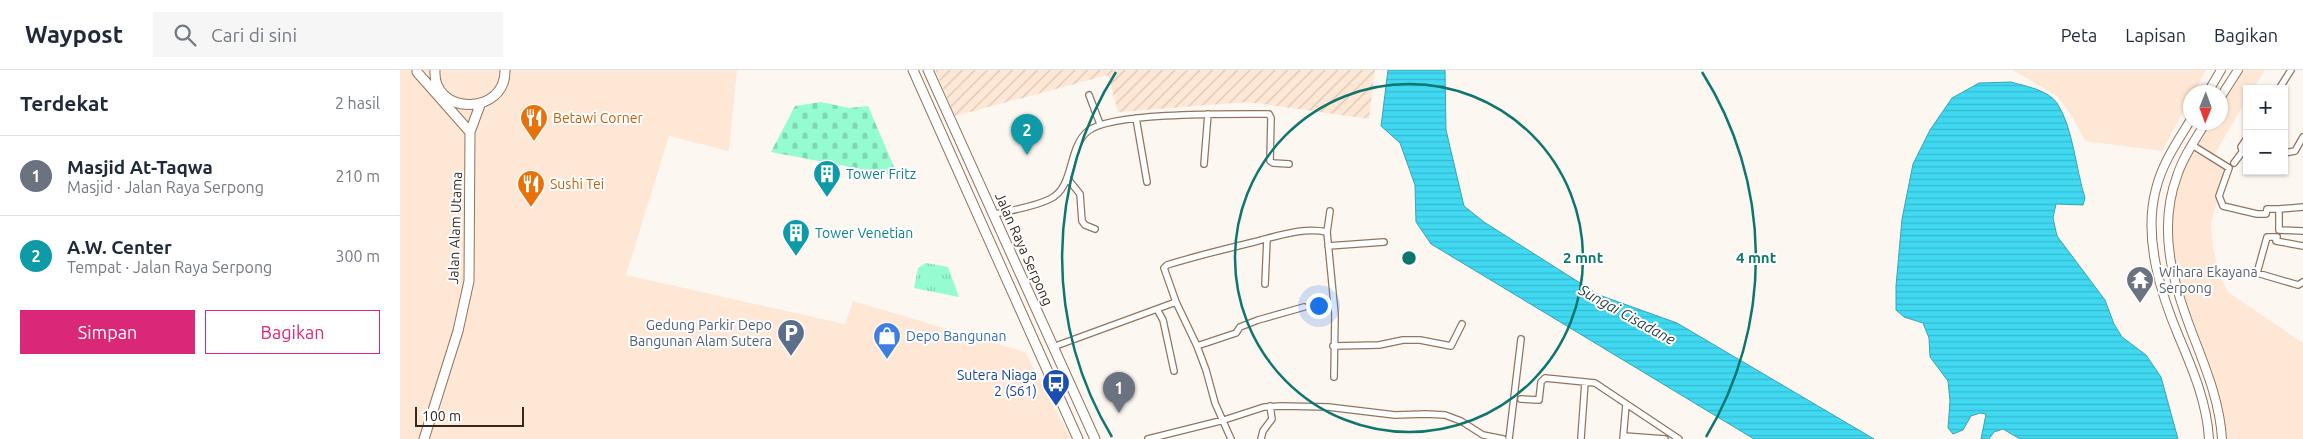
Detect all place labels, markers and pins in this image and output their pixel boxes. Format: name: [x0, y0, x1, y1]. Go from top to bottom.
restaurant icon: Betawi Corner: [519, 103, 549, 142]
place label: Betawi Corner: [553, 110, 644, 126]
pin: 2: [1011, 114, 1043, 155]
building icon: Tower Fritz: [812, 159, 842, 198]
place label: Tower Fritz: [846, 166, 916, 182]
restaurant icon: Sushi Tei: [516, 169, 546, 208]
place label: Sushi Tei: [550, 176, 604, 192]
building icon: Tower Venetian: [781, 218, 811, 257]
place label: Tower Venetian: [815, 225, 913, 241]
centre of rings: [1400, 249, 1418, 267]
place label: Wihara Ekayana Serpong: [2159, 264, 2258, 296]
temple icon: Wihara Ekayana Serpong: [2125, 265, 2155, 304]
place label: Gedung Parkir Depo Bangunan Alam Sutera: [629, 317, 772, 349]
parking icon: Gedung Parkir Depo Bangunan Alam Sutera: [776, 318, 806, 357]
shop icon: Depo Bangunan: [872, 321, 902, 360]
place label: Depo Bangunan: [906, 328, 1007, 344]
place label: Sutera Niaga 2 (S61): [957, 367, 1037, 399]
bus stop icon: Sutera Niaga 2 (S61): [1041, 368, 1071, 407]
pin: 1: [1103, 372, 1135, 413]

